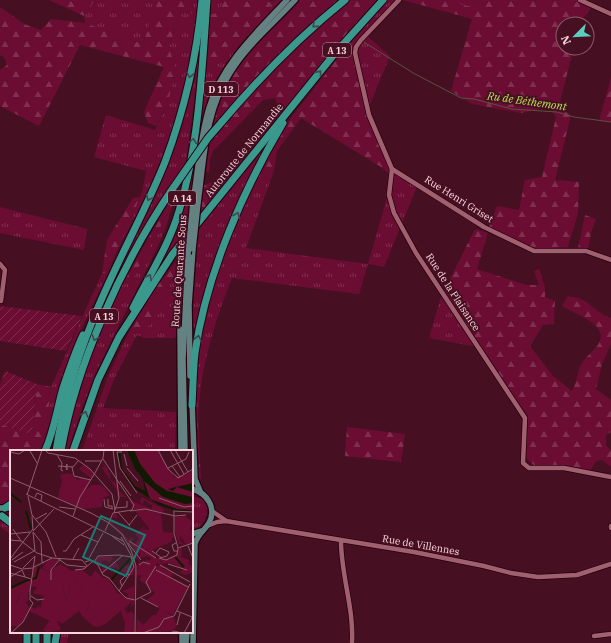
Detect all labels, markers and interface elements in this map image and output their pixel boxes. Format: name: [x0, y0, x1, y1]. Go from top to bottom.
north arrow: [555, 16, 595, 56]
one-way arrow: [312, 21, 320, 28]
text: N: [558, 33, 574, 47]
road number: A 13: [323, 43, 351, 57]
one-way arrow: [314, 71, 321, 78]
one-way arrow: [187, 72, 195, 78]
road number: D 113: [204, 82, 238, 96]
water label: Ru de Béthemont: [485, 88, 569, 114]
street label: Autoroute de Normandie: [202, 100, 286, 200]
one-way arrow: [188, 138, 197, 144]
street label: Rue Henri Griset: [422, 173, 496, 226]
road number: A 14: [168, 191, 196, 205]
one-way arrow: [146, 194, 154, 201]
one-way arrow: [233, 211, 241, 218]
street label: Route de Quarante Sous: [169, 214, 189, 327]
street label: Rue de la Plaisance: [423, 251, 483, 333]
one-way arrow: [144, 273, 152, 281]
road number: A 13: [90, 309, 118, 323]
one-way arrow: [92, 334, 100, 341]
one-way arrow: [194, 335, 202, 341]
one-way arrow: [80, 411, 88, 418]
inset map: [10, 450, 193, 633]
street label: Rue de Villennes: [381, 532, 461, 558]

